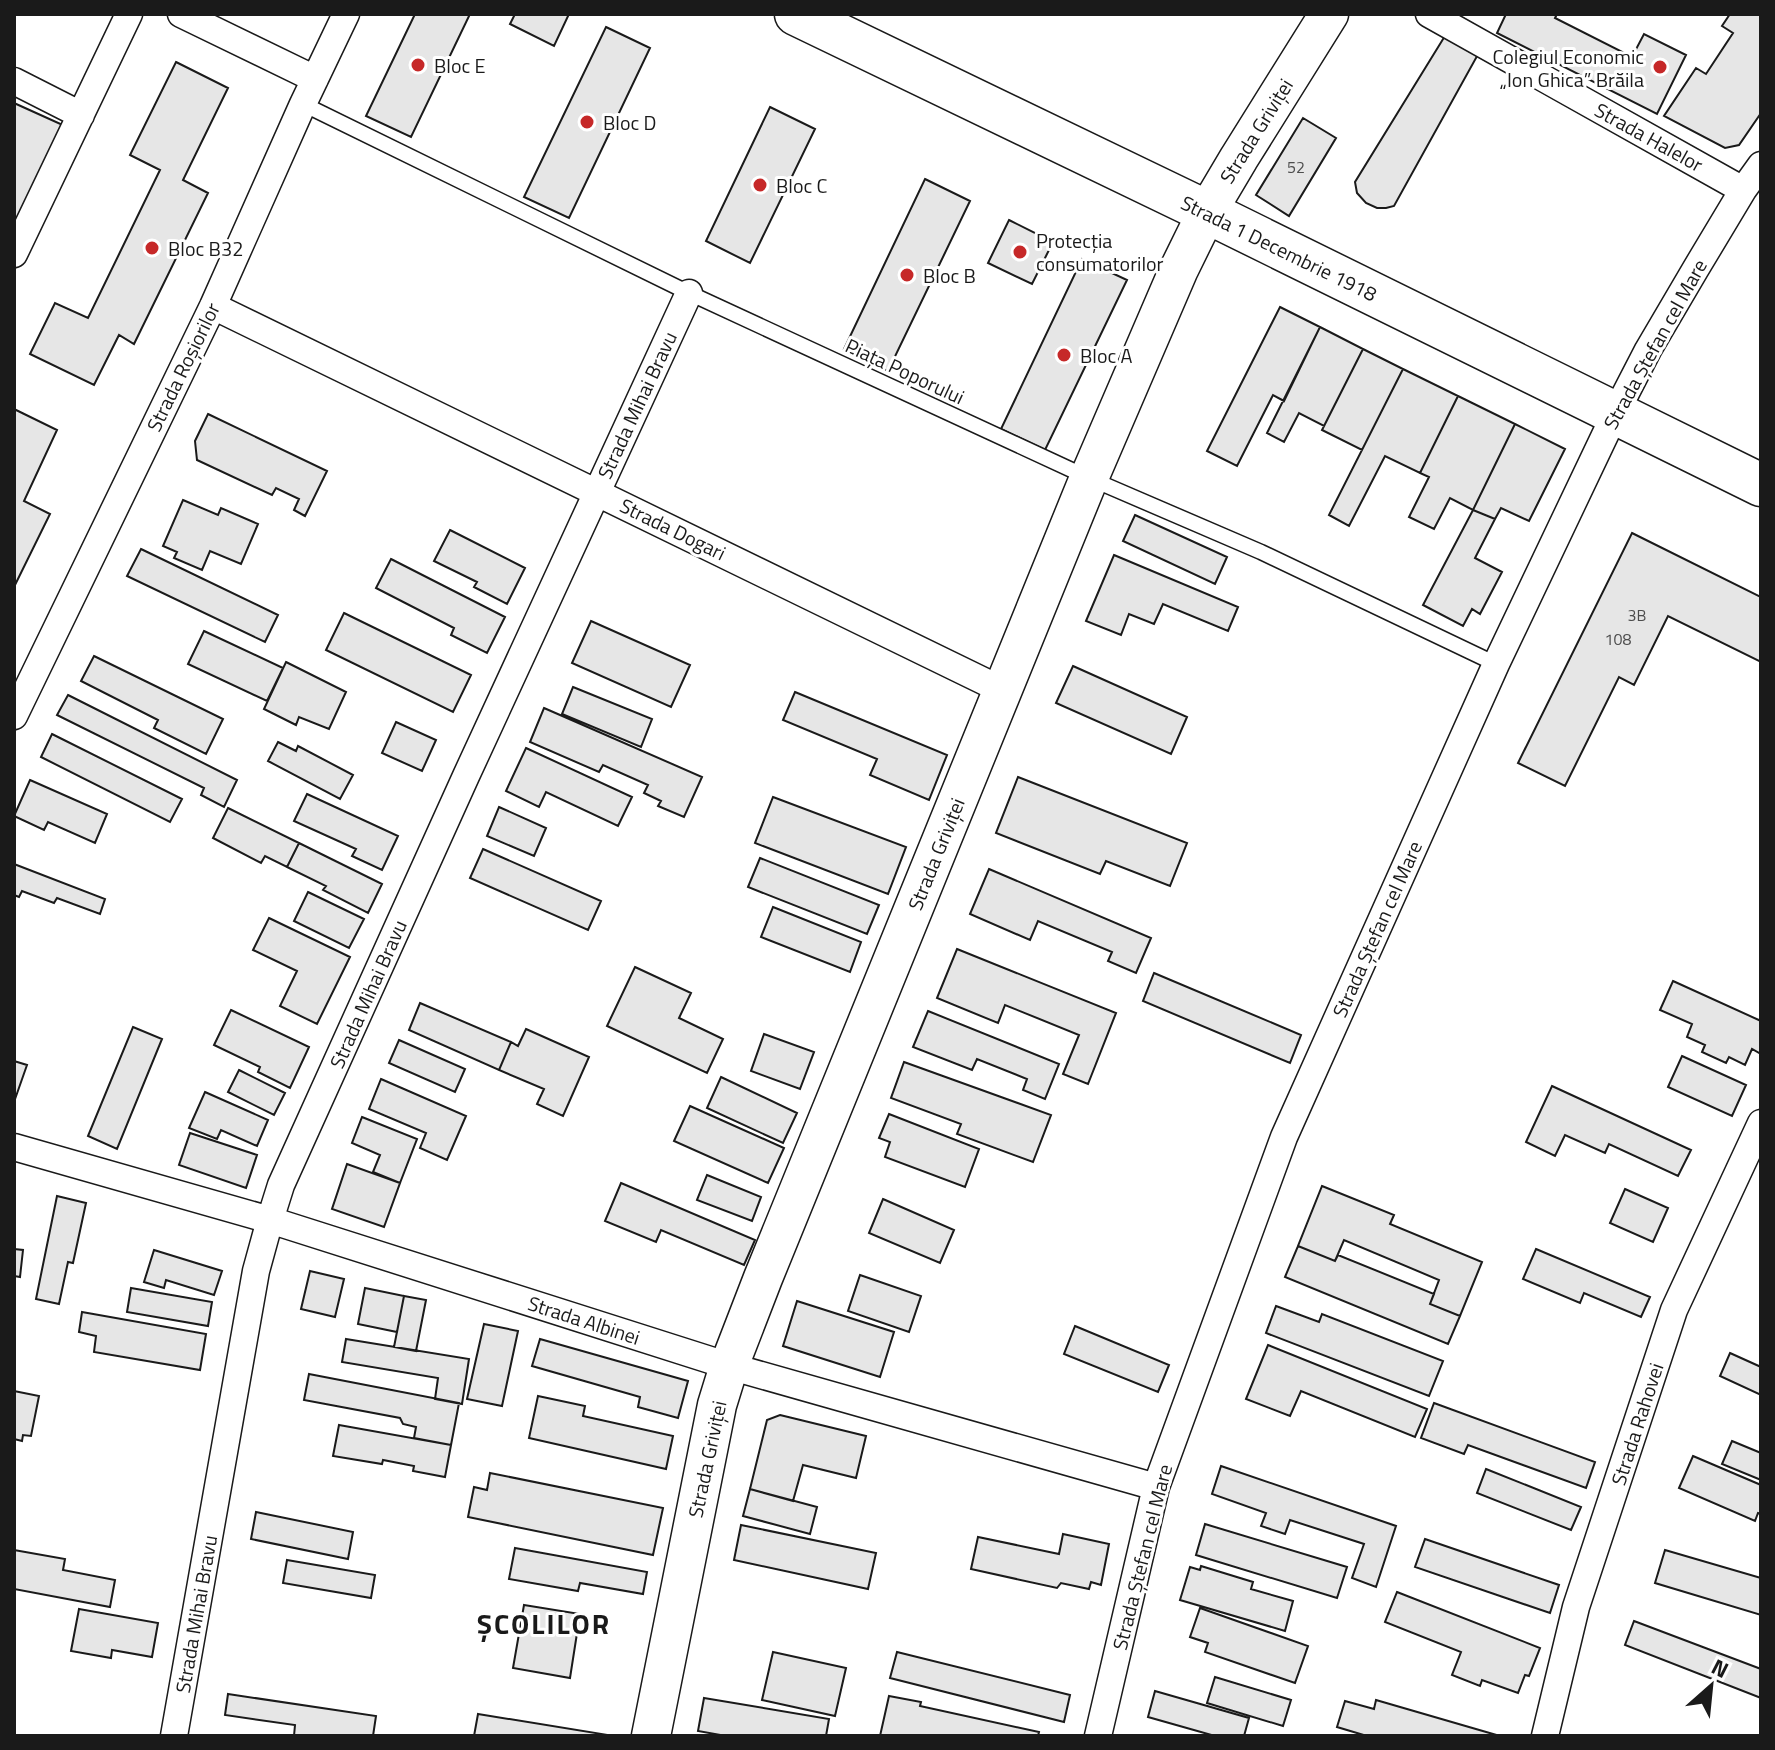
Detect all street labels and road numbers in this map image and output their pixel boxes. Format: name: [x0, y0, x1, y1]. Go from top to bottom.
street label: Strada Griviței: [1211, 72, 1301, 190]
street label: Strada Halelor: [1589, 94, 1709, 180]
street label: Strada 1 Decembrie 1918: [1176, 187, 1382, 309]
street label: Strada Ștefan cel Mare: [1595, 253, 1715, 435]
street label: Strada Roșiorilor: [138, 297, 228, 437]
street label: Strada Mihai Bravu: [589, 326, 685, 484]
street label: Piața Poporului: [840, 330, 970, 412]
street label: Strada Dogari: [615, 490, 731, 568]
street label: Strada Griviței: [899, 793, 973, 915]
street label: Strada Ștefan cel Mare: [1324, 836, 1430, 1022]
street label: Strada Mihai Bravu: [321, 915, 415, 1073]
street label: Strada Albinei: [524, 1287, 644, 1353]
street label: Strada Rahovei: [1603, 1359, 1671, 1489]
street label: Strada Griviței: [679, 1398, 735, 1520]
street label: Strada Ștefan cel Mare: [1104, 1461, 1180, 1653]
street label: Strada Mihai Bravu: [167, 1533, 225, 1695]

